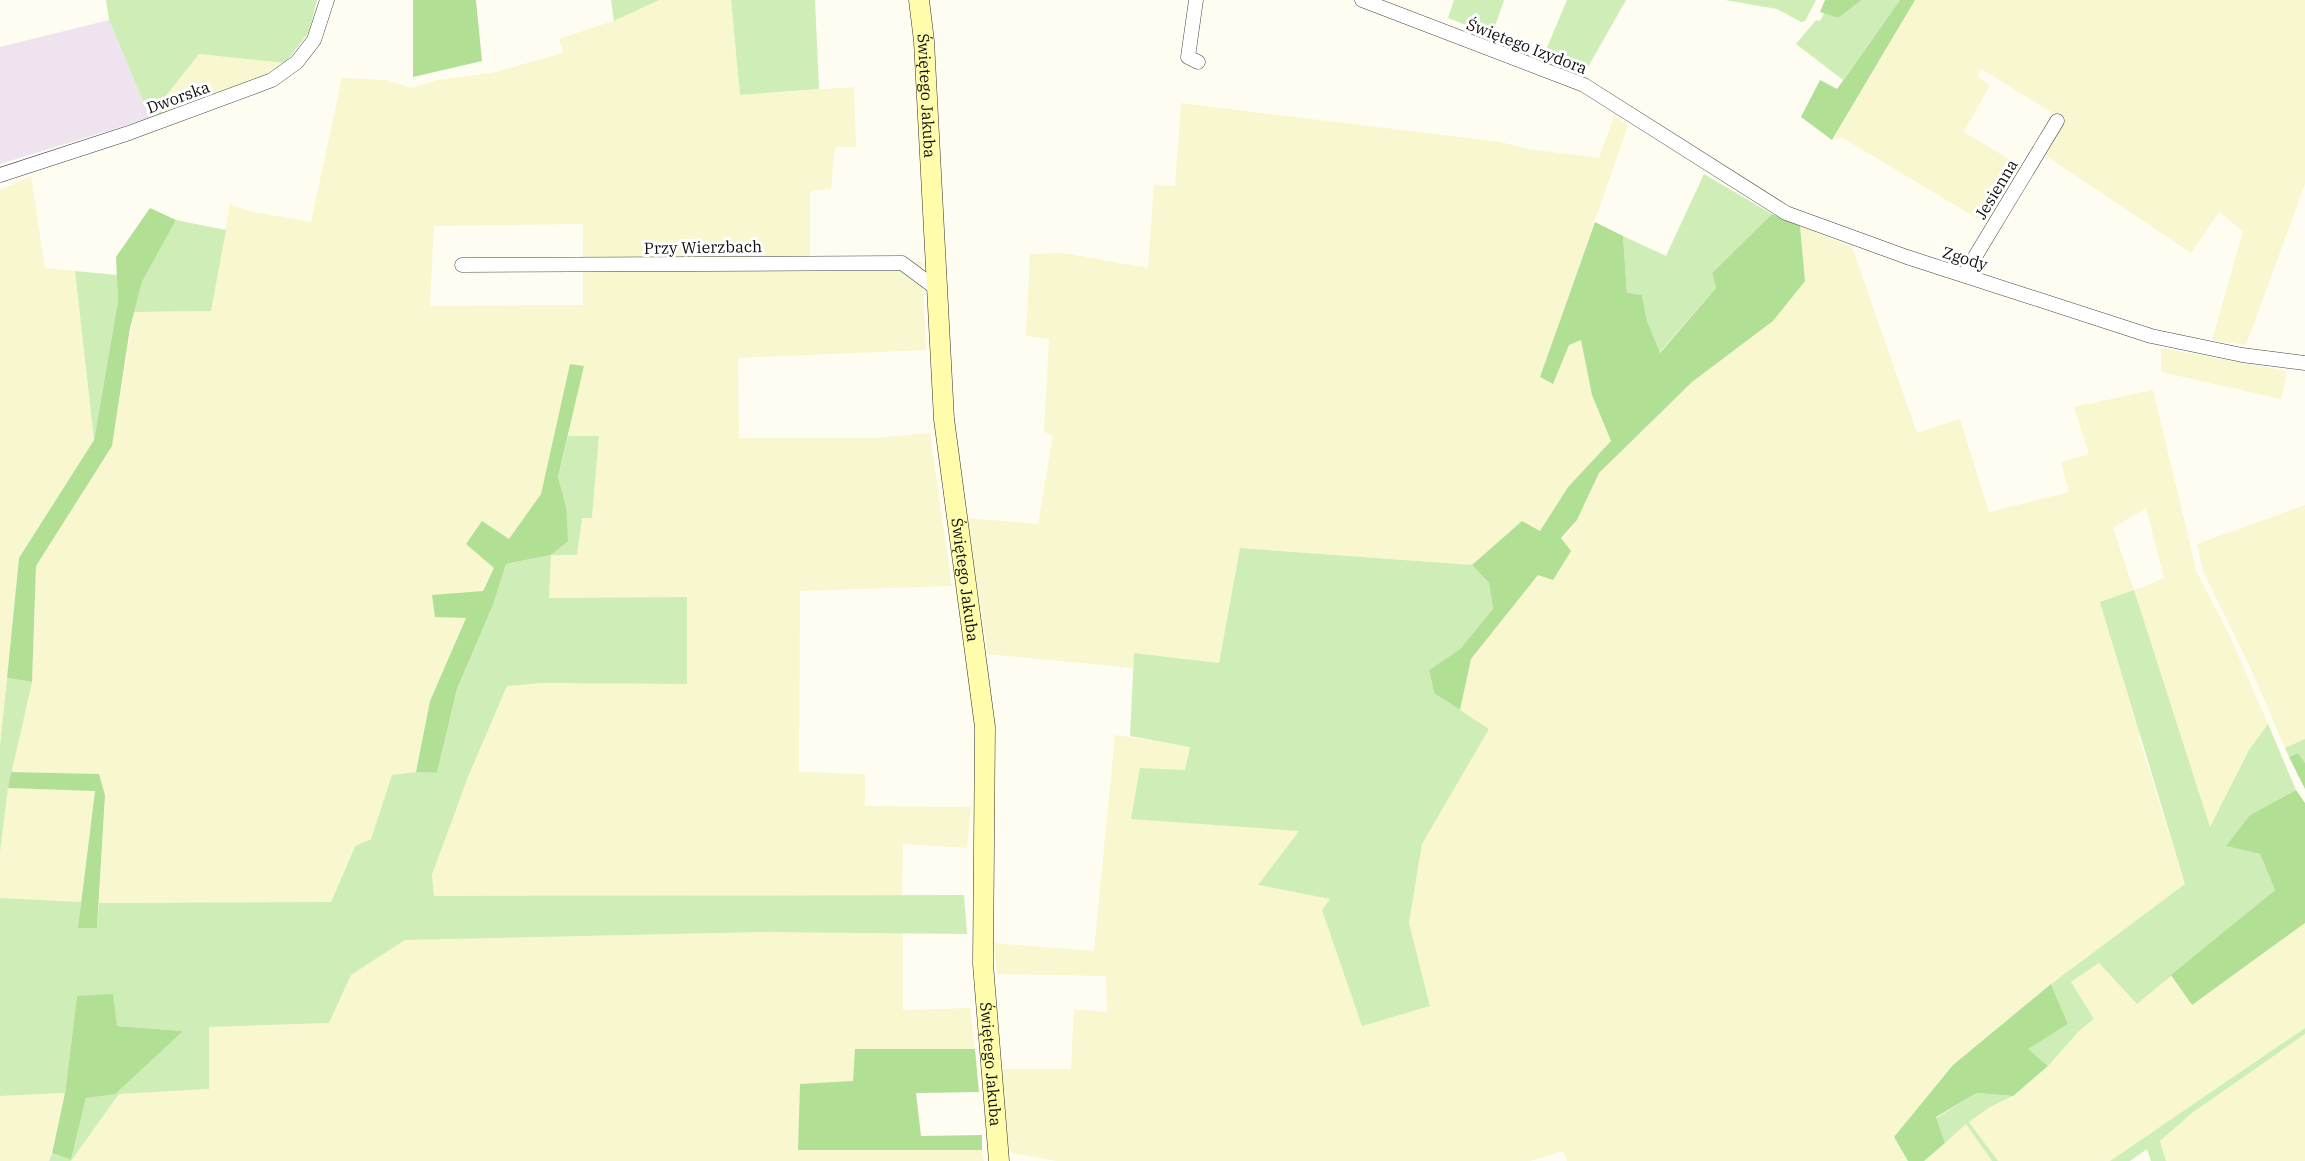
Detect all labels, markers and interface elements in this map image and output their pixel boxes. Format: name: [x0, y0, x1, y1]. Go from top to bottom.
street label: Świętego Izydora: [1464, 13, 1591, 78]
street label: Świętego Jakuba: [913, 32, 940, 159]
street label: Dworska: [144, 76, 212, 118]
street label: Jesienna: [1970, 155, 2022, 223]
street label: Przy Wierzbach: [644, 236, 762, 258]
street label: Zgody: [1940, 242, 1990, 274]
street label: Świętego Jakuba: [947, 517, 984, 643]
street label: Świętego Jakuba: [976, 1001, 1006, 1127]

